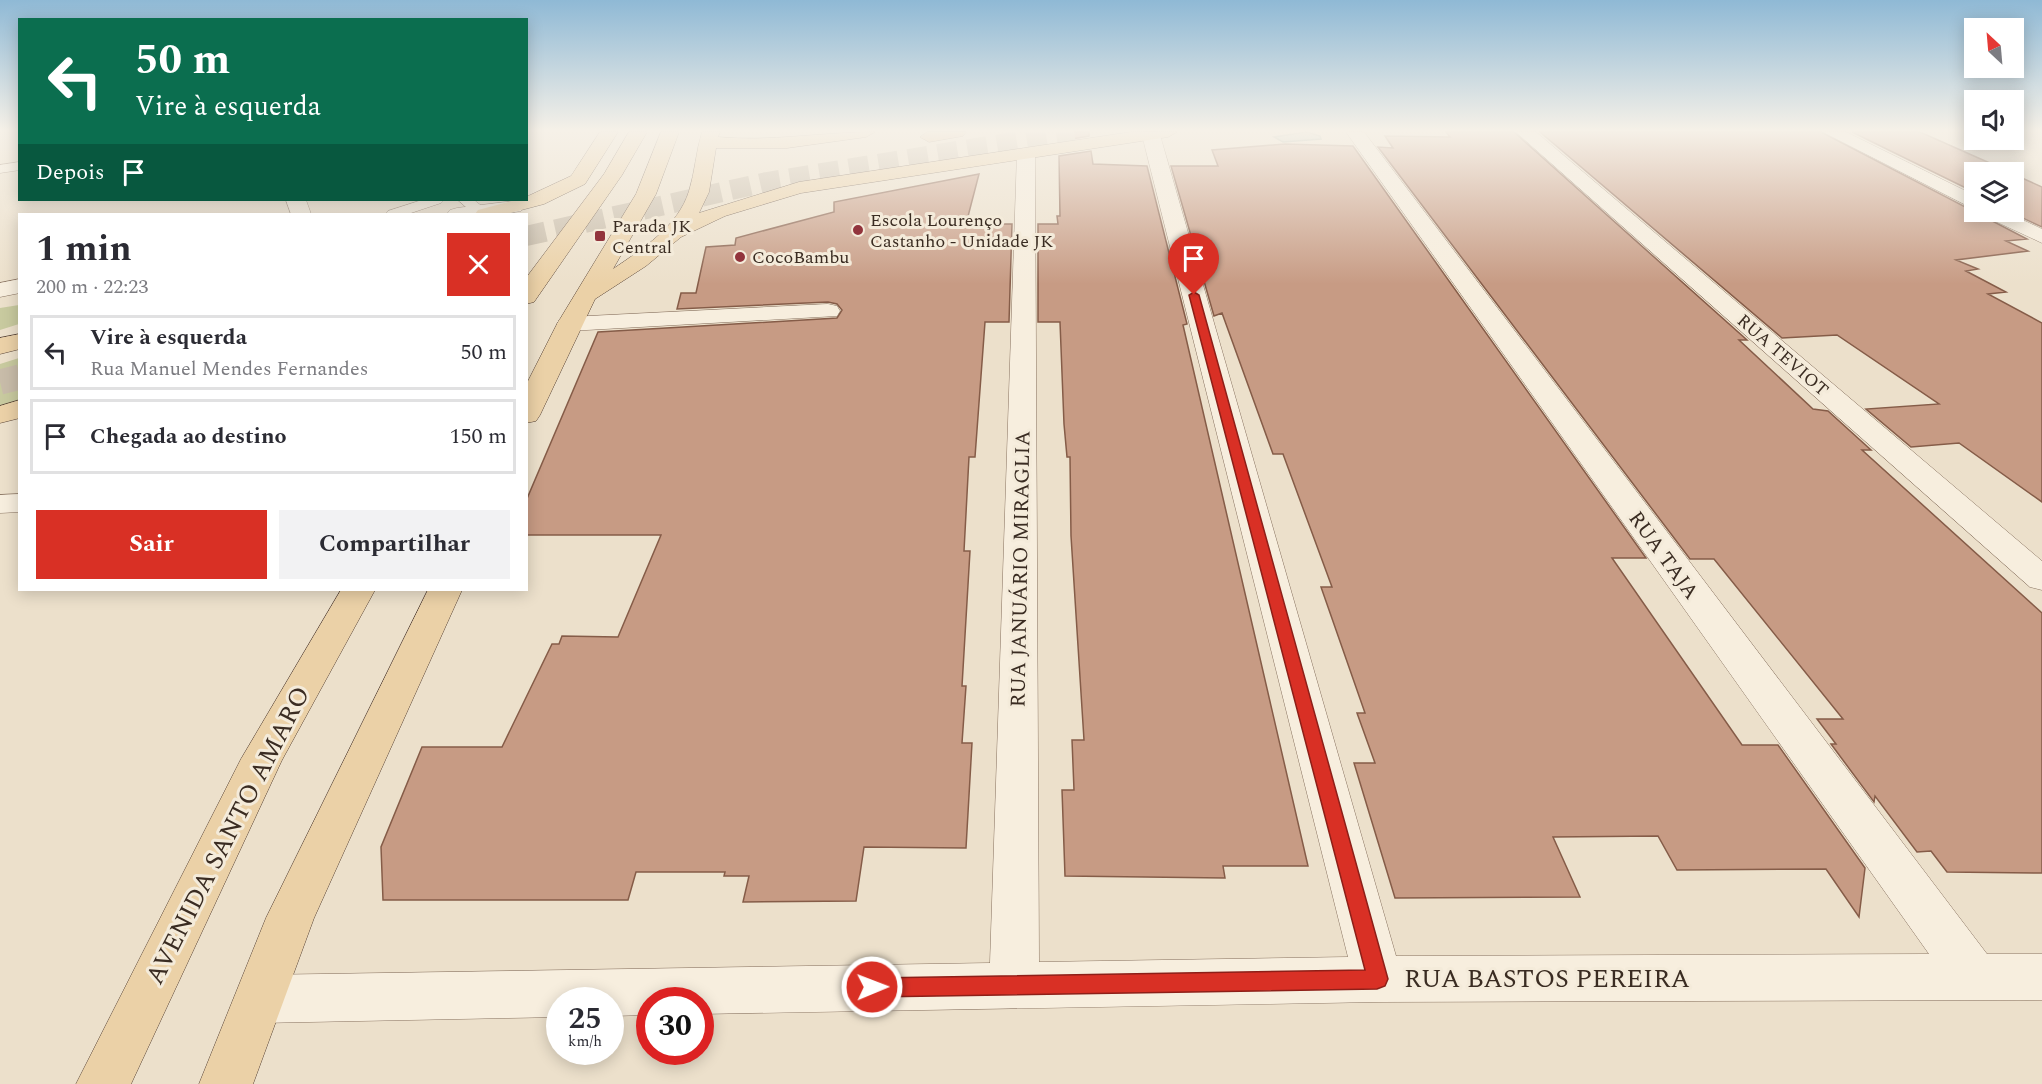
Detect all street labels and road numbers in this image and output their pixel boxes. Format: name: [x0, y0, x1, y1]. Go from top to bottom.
street label: RUA TEVIOT: [1731, 308, 1835, 403]
street label: RUA JANUÁRIO MIRAGLIA: [1003, 430, 1039, 708]
street label: RUA TAJA: [1620, 505, 1707, 607]
street label: AVENIDA SANTO AMARO: [135, 679, 321, 992]
street label: RUA BASTOS PEREIRA: [1404, 959, 1690, 999]

